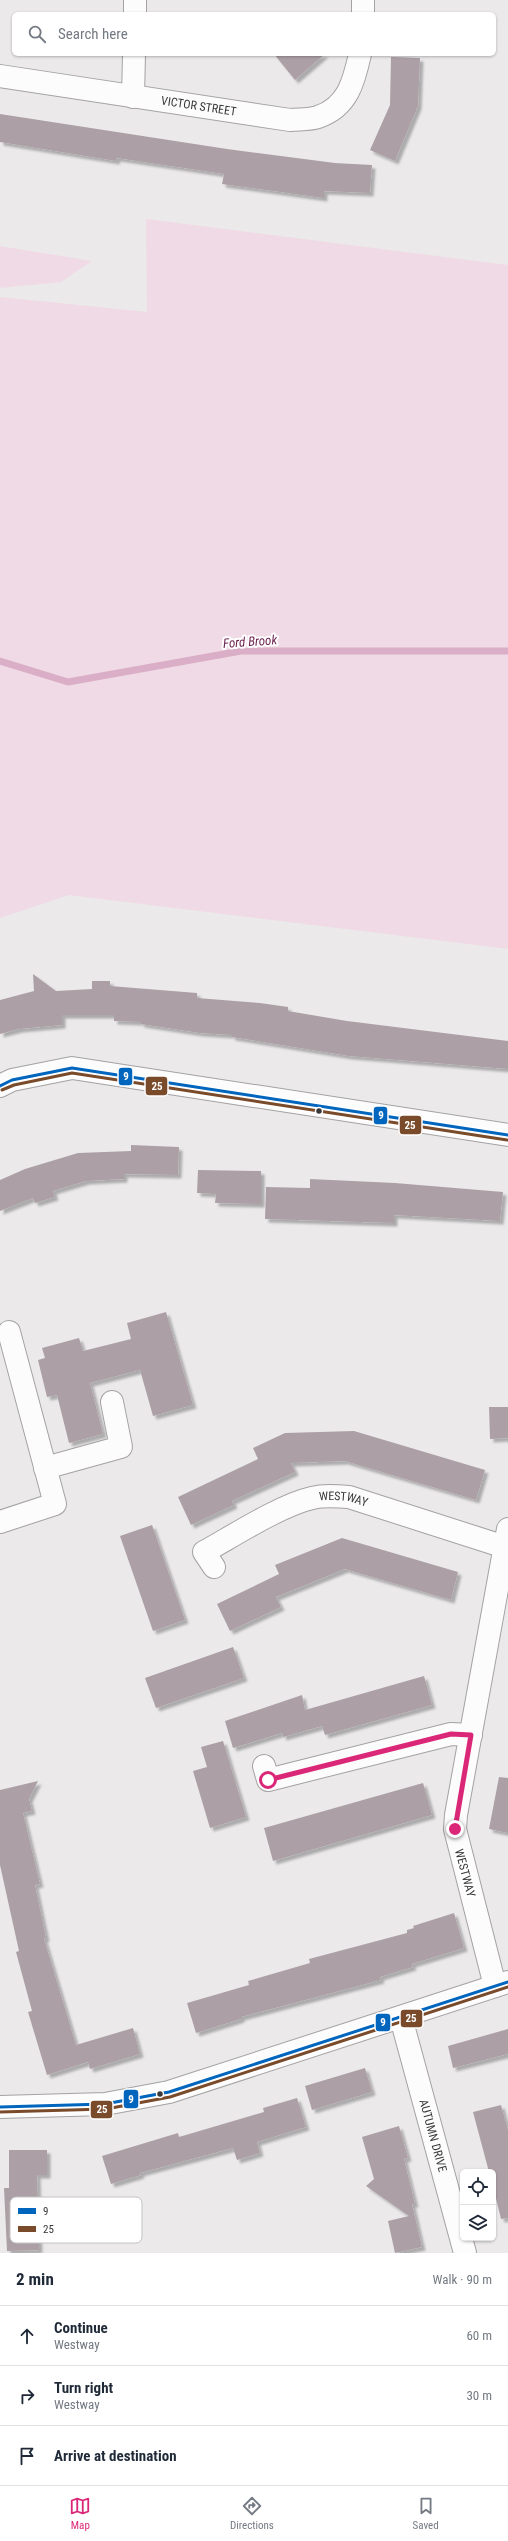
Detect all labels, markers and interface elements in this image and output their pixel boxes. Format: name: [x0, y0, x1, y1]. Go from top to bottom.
search box: [12, 12, 496, 56]
icon: search: [26, 23, 48, 45]
text: Search here: [58, 25, 128, 43]
street label: VICTOR STREET: [160, 94, 237, 119]
water label: Ford Brook: [223, 632, 278, 651]
line badge: 9: [118, 1067, 133, 1086]
text: 9: [123, 1070, 129, 1083]
line badge: 25: [145, 1076, 168, 1096]
text: 25: [151, 1080, 163, 1093]
unlabelled marker: [314, 1106, 324, 1116]
line badge: 9: [373, 1106, 388, 1125]
text: 9: [378, 1109, 384, 1122]
line badge: 25: [399, 1115, 422, 1135]
text: 25: [404, 1119, 416, 1132]
street label: WESTWAY: [319, 1489, 370, 1510]
route start: [259, 1771, 277, 1789]
route end: [446, 1820, 464, 1838]
street label: WESTWAY: [452, 1847, 478, 1899]
line badge: 25: [400, 2009, 423, 2028]
text: 25: [405, 2012, 417, 2025]
line badge: 9: [375, 2013, 391, 2032]
text: 9: [380, 2016, 386, 2029]
line badge: 9: [123, 2089, 139, 2109]
unlabelled marker: [155, 2089, 165, 2099]
text: 9: [128, 2093, 134, 2106]
street label: AUTUMN DRIVE: [416, 2098, 450, 2174]
line badge: 25: [90, 2100, 113, 2119]
text: 25: [96, 2103, 108, 2116]
map controls: [460, 2169, 496, 2241]
button: locate: [460, 2169, 496, 2205]
legend: [10, 2197, 142, 2243]
text: 9: [43, 2205, 48, 2218]
button: layers: [460, 2205, 496, 2241]
text: 25: [43, 2223, 54, 2236]
text: 2 min: [16, 2269, 54, 2289]
text: Walk · 90 m: [432, 2272, 492, 2287]
text: Continue: [54, 2319, 108, 2337]
icon: ahead: [16, 2325, 38, 2347]
text: 60 m: [466, 2328, 492, 2343]
text: Westway: [54, 2337, 100, 2352]
text: Turn right: [54, 2379, 113, 2397]
icon: right: [16, 2385, 38, 2407]
text: 30 m: [466, 2388, 492, 2403]
text: Westway: [54, 2397, 100, 2412]
icon: arrive: [16, 2445, 38, 2467]
text: Arrive at destination: [54, 2447, 177, 2465]
tab: Map: [69, 2495, 91, 2532]
tab: Directions: [230, 2495, 274, 2532]
tab: Saved: [413, 2495, 439, 2532]

